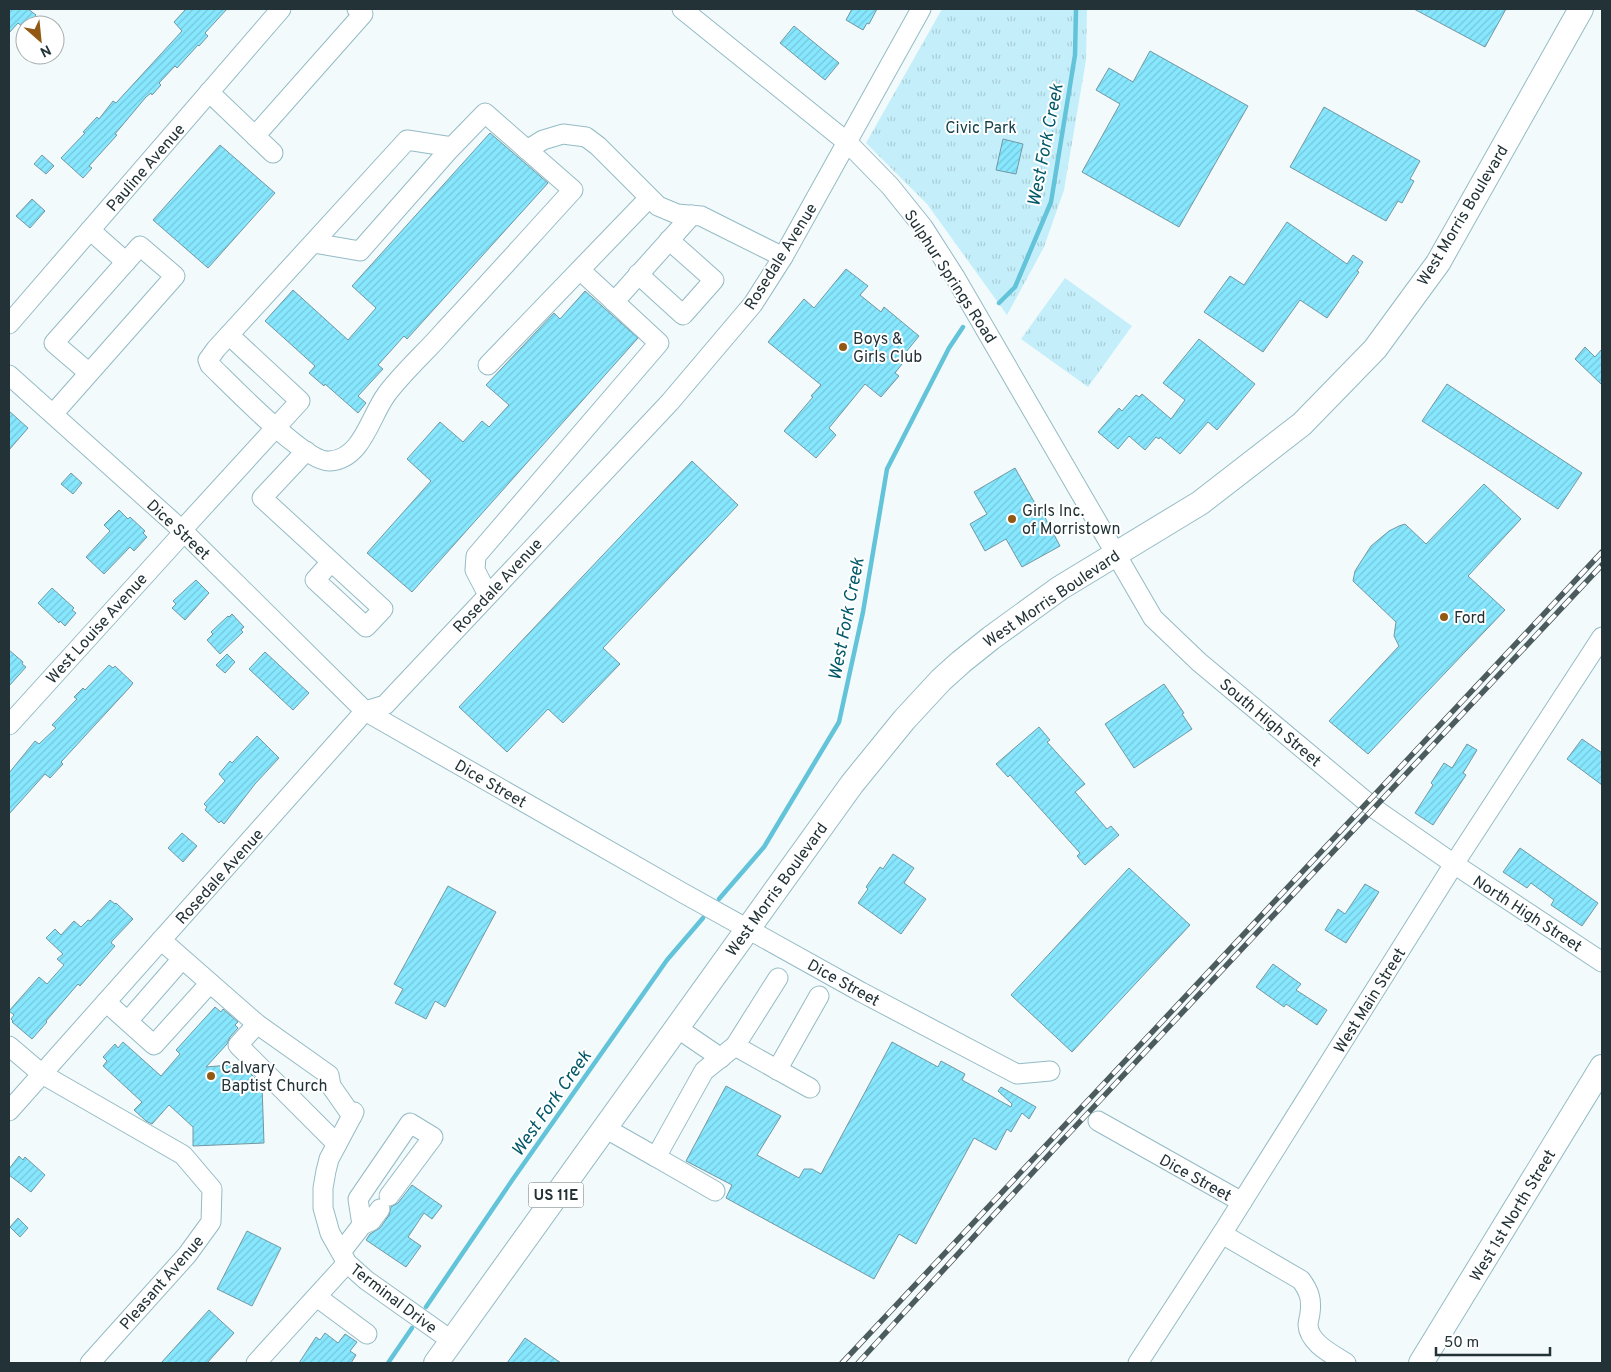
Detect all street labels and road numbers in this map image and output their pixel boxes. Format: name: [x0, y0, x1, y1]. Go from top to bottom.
street label: Pauline Avenue: [103, 120, 190, 216]
street label: West Morris Boulevard: [1414, 142, 1514, 290]
street label: Rosedale Avenue: [741, 200, 823, 314]
street label: Sulphur Springs Road: [899, 207, 1000, 348]
street label: Dice Street: [142, 496, 214, 565]
street label: Rosedale Avenue: [450, 535, 547, 638]
street label: West Morris Boulevard: [980, 547, 1124, 653]
street label: West Louise Avenue: [42, 570, 153, 689]
street label: South High Street: [1215, 675, 1325, 772]
street label: Dice Street: [451, 756, 529, 813]
street label: West Morris Boulevard: [722, 819, 833, 961]
street label: Rosedale Avenue: [172, 825, 269, 929]
street label: North High Street: [1469, 872, 1585, 957]
street label: West Main Street: [1330, 945, 1411, 1057]
street label: Dice Street: [803, 956, 883, 1012]
street label: West 1st North Street: [1466, 1146, 1561, 1286]
street label: Dice Street: [1155, 1151, 1235, 1207]
road number: US 11E: [528, 1182, 584, 1208]
street label: Pleasant Avenue: [116, 1232, 209, 1335]
street label: Terminal Drive: [345, 1260, 440, 1339]

